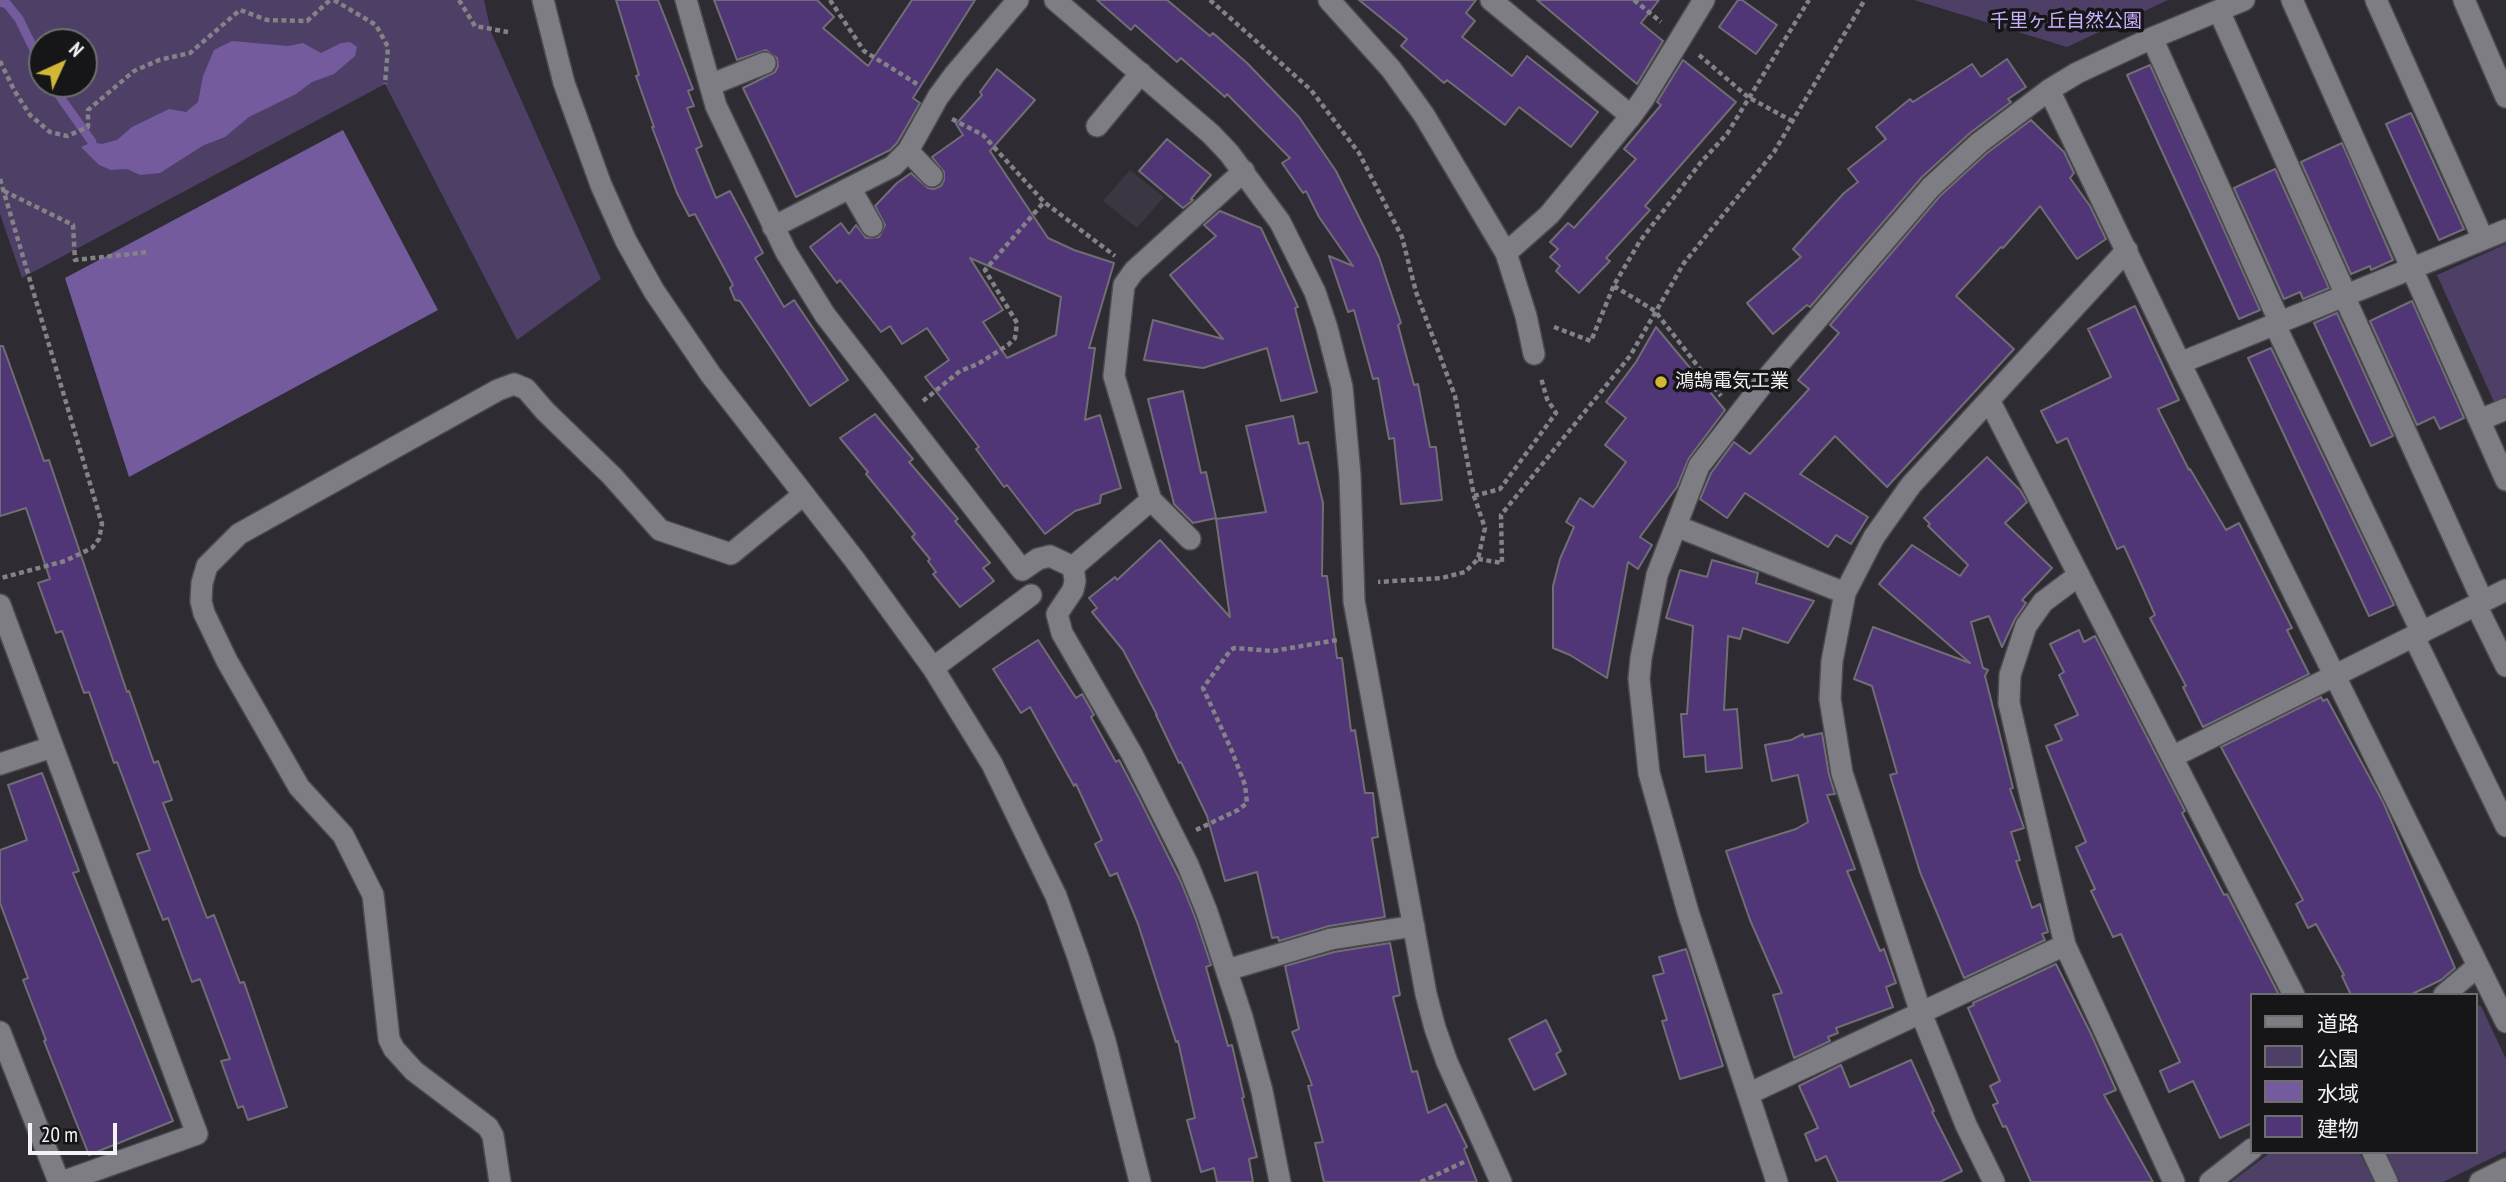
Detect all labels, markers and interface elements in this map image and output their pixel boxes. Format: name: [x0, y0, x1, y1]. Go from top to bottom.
park label: 千里ヶ丘自然公園: [1990, 11, 2142, 33]
north arrow: [28, 28, 98, 98]
text: N: [64, 37, 89, 62]
place label: 鴻鵠電気工業: [1675, 371, 1789, 393]
marker: 鴻鵠電気工業: [1653, 374, 1669, 390]
legend: [2250, 993, 2478, 1154]
text: 道路: [2317, 1010, 2359, 1037]
text: 公園: [2317, 1045, 2359, 1072]
text: 水域: [2317, 1080, 2359, 1107]
scale bar: [32, 1108, 121, 1152]
text: 建物: [2317, 1115, 2359, 1142]
text: 20 m: [41, 1121, 78, 1148]

